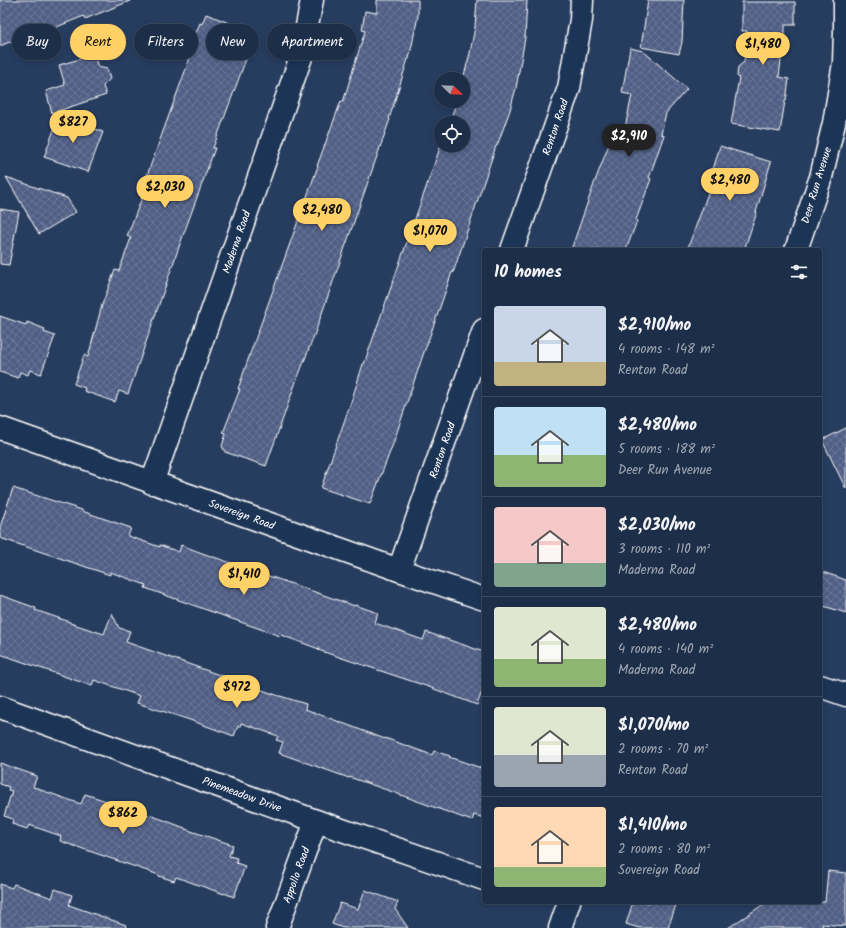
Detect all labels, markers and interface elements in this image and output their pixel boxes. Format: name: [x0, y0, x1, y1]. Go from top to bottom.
chip: Buy: [12, 24, 62, 60]
chip: Rent: [70, 24, 126, 60]
chip: Filters: [134, 24, 198, 60]
chip: New: [206, 24, 259, 60]
chip: Apartment: [267, 24, 357, 60]
pin: $1,480: [730, 32, 796, 66]
text: $1,480: [745, 34, 781, 55]
north arrow: [434, 72, 470, 108]
map controls: [434, 72, 470, 152]
street label: Renton Road: [538, 96, 574, 158]
pin: $827: [49, 110, 97, 144]
text: $827: [58, 112, 88, 133]
button: locate: [434, 116, 470, 152]
pin: $2,910: [596, 124, 662, 158]
text: $2,910: [611, 126, 647, 147]
street label: Deer Run Avenue: [797, 145, 837, 226]
pin: $2,480: [697, 168, 763, 202]
text: $2,480: [710, 170, 750, 191]
pin: $2,030: [132, 175, 198, 209]
text: $2,030: [145, 177, 185, 198]
pin: $2,480: [289, 198, 355, 232]
text: $2,480: [302, 200, 342, 221]
street label: Maderna Road: [218, 208, 256, 276]
pin: $1,070: [397, 219, 463, 253]
text: $1,070: [413, 221, 447, 242]
text: 10 homes: [494, 259, 562, 286]
icon: filters: [788, 261, 810, 283]
text: $2,910/mo: [618, 312, 691, 339]
icon: home: [526, 322, 574, 370]
text: 4 rooms · 148 m²: [618, 339, 715, 360]
text: Renton Road: [618, 360, 688, 381]
text: $2,480/mo: [618, 412, 697, 439]
street label: Renton Road: [425, 419, 461, 481]
icon: home: [526, 423, 574, 471]
text: 5 rooms · 188 m²: [618, 439, 715, 460]
text: Deer Run Avenue: [618, 460, 712, 481]
street label: Sovereign Road: [206, 495, 278, 535]
text: $2,030/mo: [618, 512, 696, 539]
icon: home: [526, 523, 574, 571]
text: 3 rooms · 110 m²: [618, 539, 710, 560]
text: Maderna Road: [618, 560, 695, 581]
pin: $1,410: [211, 562, 277, 596]
text: $1,410: [228, 564, 260, 585]
text: $2,480/mo: [618, 612, 697, 639]
icon: home: [526, 623, 574, 671]
text: 4 rooms · 140 m²: [618, 639, 713, 660]
text: Maderna Road: [618, 660, 695, 681]
pin: $972: [213, 675, 261, 709]
text: $972: [223, 677, 251, 698]
text: $1,070/mo: [618, 712, 690, 739]
icon: home: [526, 723, 574, 771]
text: 2 rooms · 70 m²: [618, 739, 708, 760]
text: Renton Road: [618, 760, 688, 781]
street label: Pinemeadow Drive: [199, 772, 284, 818]
pin: $862: [99, 801, 147, 835]
text: $862: [108, 803, 138, 824]
text: $1,410/mo: [618, 812, 687, 839]
icon: home: [526, 823, 574, 871]
text: 2 rooms · 80 m²: [618, 839, 710, 860]
street label: Appollo Road: [278, 844, 316, 906]
text: Sovereign Road: [618, 860, 700, 881]

